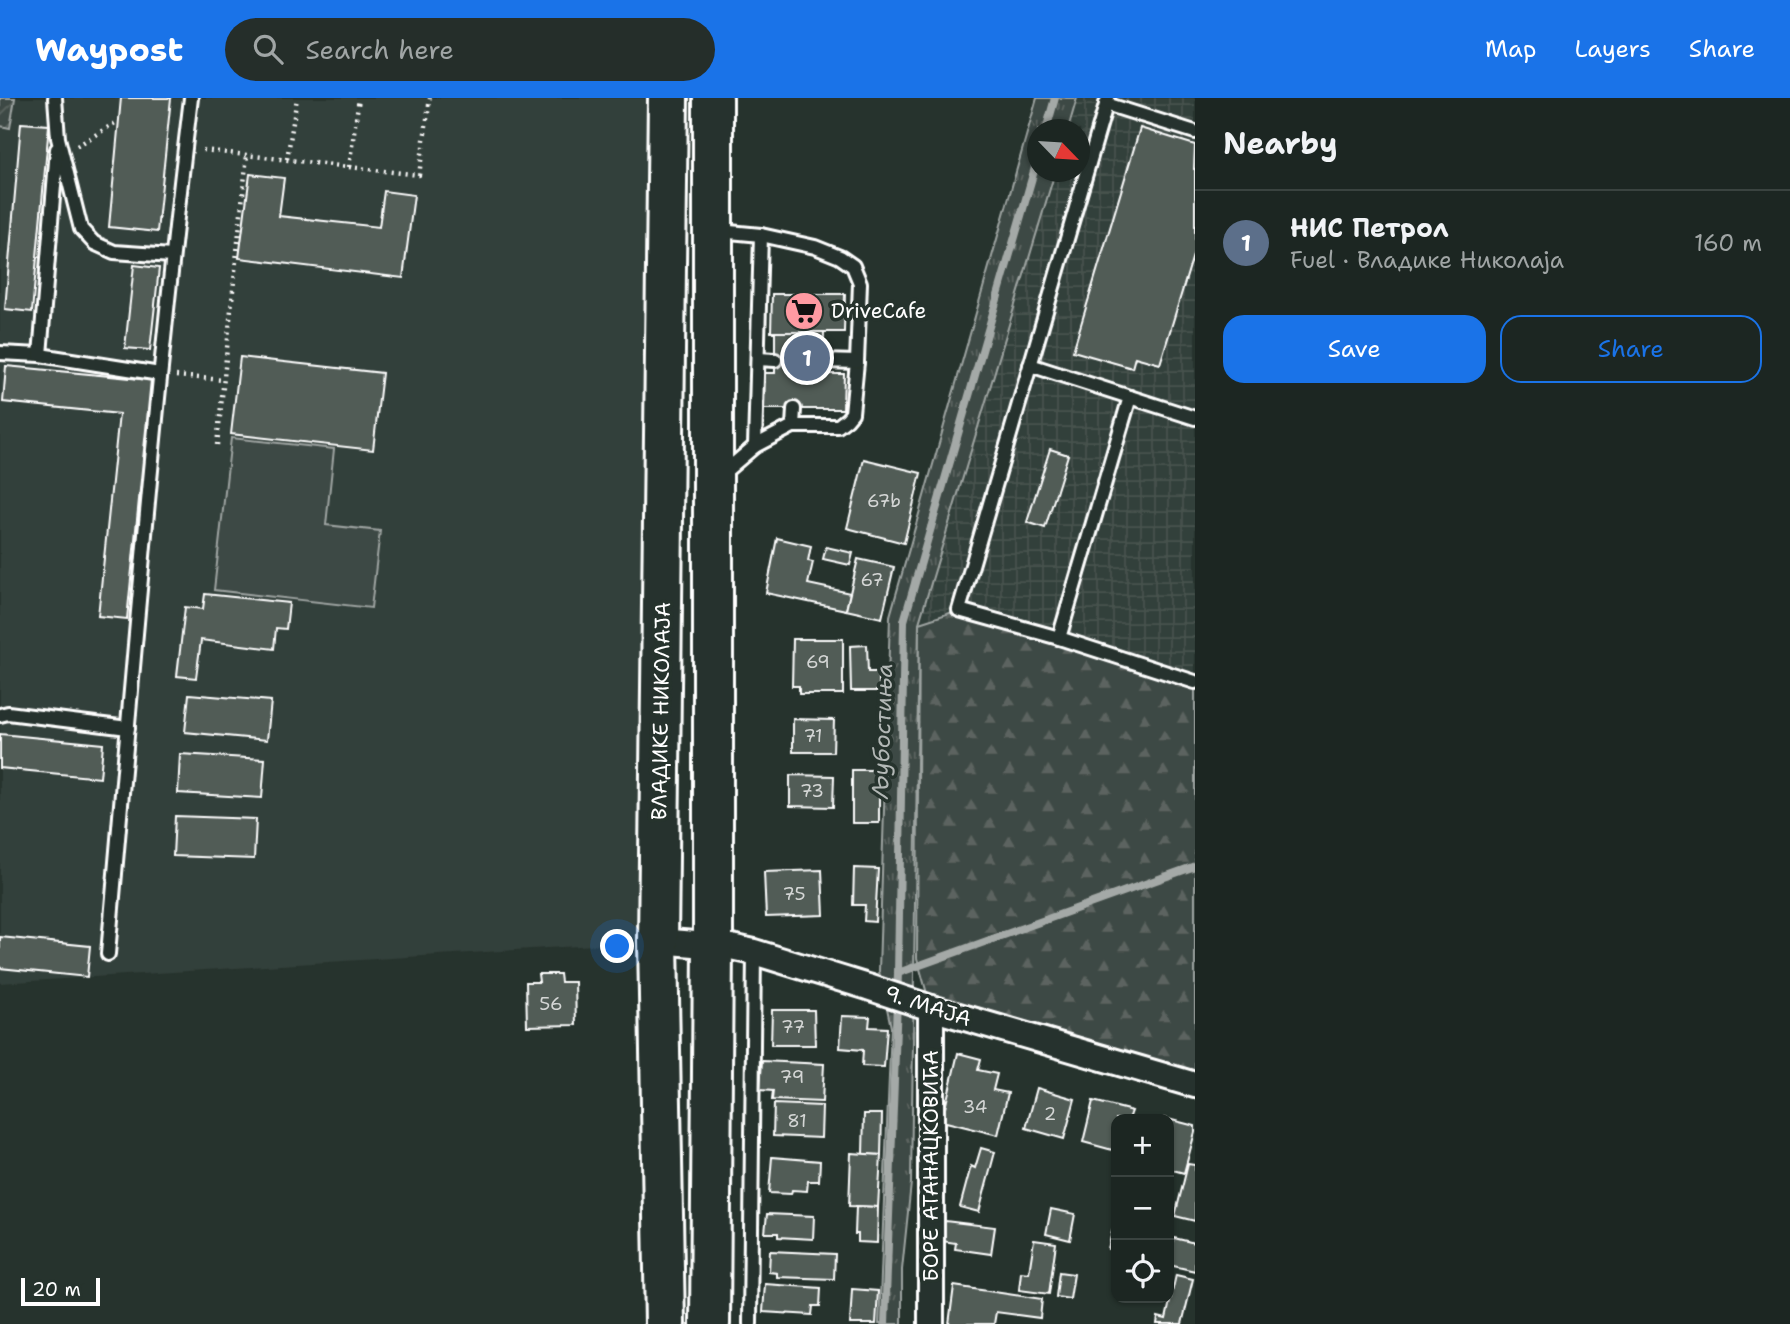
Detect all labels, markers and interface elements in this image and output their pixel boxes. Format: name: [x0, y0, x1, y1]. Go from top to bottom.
search box: [225, 18, 715, 81]
text: Waypost: [35, 27, 183, 72]
icon: search: [249, 30, 287, 68]
text: Search here: [305, 32, 454, 67]
text: Map: [1485, 33, 1536, 65]
text: Layers: [1574, 33, 1651, 65]
text: Share: [1689, 33, 1755, 65]
north arrow: [1027, 119, 1090, 182]
text: Nearby: [1223, 123, 1338, 164]
text: НИС Петрол: [1290, 210, 1448, 245]
text: 1: [1241, 228, 1251, 258]
text: 160 m: [1694, 228, 1762, 258]
text: Fuel · Владике Николаја: [1290, 245, 1564, 275]
supermarket icon: DriveCafe: [783, 290, 825, 332]
place label: DriveCafe: [831, 297, 926, 325]
button: Save: [1223, 315, 1486, 383]
button: Share: [1500, 315, 1762, 383]
pin: 1: [784, 332, 830, 384]
house number: 67b: [867, 489, 901, 513]
house number: 67: [860, 568, 884, 592]
street label: ВЛАДИКЕ НИКОЛАЈА: [645, 602, 677, 820]
house number: 69: [806, 650, 830, 674]
water label: Љубостиња: [865, 663, 899, 800]
house number: 71: [803, 724, 823, 748]
house number: 73: [800, 779, 824, 803]
house number: 75: [783, 882, 805, 906]
your location: [600, 929, 634, 963]
street label: 9. МАЈА: [881, 979, 975, 1033]
house number: 56: [539, 992, 563, 1016]
house number: 77: [781, 1015, 805, 1039]
street label: БОРЕ АТАНАЦКОВИЋА: [917, 1050, 945, 1282]
house number: 79: [780, 1065, 804, 1089]
house number: 34: [963, 1095, 987, 1119]
house number: 2: [1044, 1102, 1056, 1126]
house number: 81: [787, 1109, 807, 1133]
map controls: [1111, 1114, 1174, 1303]
button: +: [1111, 1114, 1174, 1177]
button: −: [1111, 1177, 1174, 1240]
button: locate: [1111, 1240, 1174, 1303]
scale bar: [21, 1275, 100, 1307]
text: 20 m: [32, 1277, 81, 1302]

